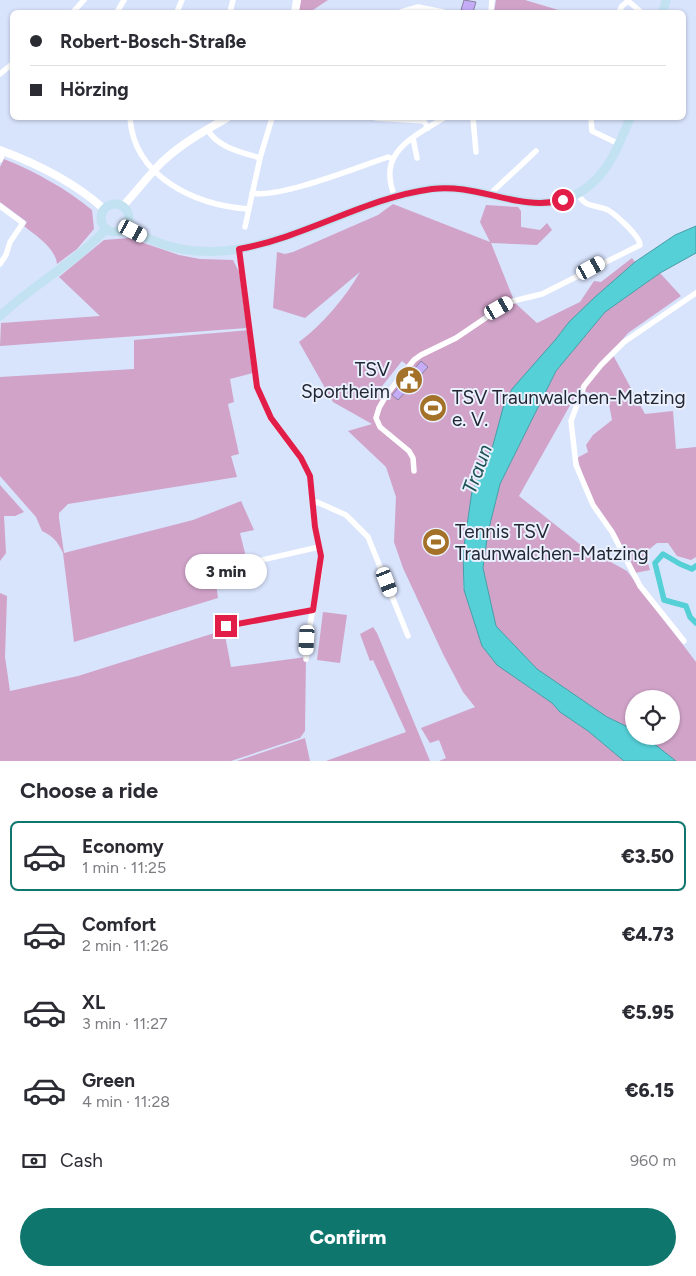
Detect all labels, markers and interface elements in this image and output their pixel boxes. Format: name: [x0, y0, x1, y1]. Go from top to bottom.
text: Robert-Bosch-Straße: [60, 30, 246, 53]
text: Hörzing: [60, 78, 129, 101]
route start: [552, 189, 574, 211]
car: [116, 217, 149, 245]
car: [574, 254, 607, 282]
car: [482, 294, 515, 322]
place label: TSV Sportheim: [301, 358, 390, 403]
public building icon: TSV Sportheim: [394, 365, 424, 395]
place label: TSV Traunwalchen-Matzing e. V.: [452, 386, 686, 431]
sports icon: TSV Traunwalchen-Matzing e. V.: [418, 393, 448, 423]
water label: Traun: [457, 441, 497, 497]
place label: Tennis TSV Traunwalchen-Matzing: [455, 520, 649, 565]
sports icon: Tennis TSV Traunwalchen-Matzing: [421, 527, 451, 557]
callout: 3 min: [185, 554, 267, 588]
text: 3 min: [206, 562, 246, 581]
car: [374, 565, 399, 599]
route end: [215, 615, 237, 637]
car: [298, 625, 315, 655]
map controls: [625, 690, 680, 745]
button: locate: [625, 690, 680, 745]
text: Choose a ride: [20, 777, 158, 804]
icon: car: [22, 834, 67, 879]
text: Economy: [82, 835, 164, 858]
text: €3.50: [621, 845, 674, 868]
text: 1 min · 11:25: [82, 858, 166, 877]
icon: car: [22, 912, 67, 957]
text: Comfort: [82, 913, 157, 936]
text: €4.73: [622, 923, 674, 946]
text: 2 min · 11:26: [82, 936, 168, 955]
icon: car: [22, 990, 67, 1035]
text: XL: [82, 991, 105, 1014]
text: €5.95: [622, 1001, 674, 1024]
text: 3 min · 11:27: [82, 1014, 168, 1033]
icon: car: [22, 1068, 67, 1113]
text: Green: [82, 1069, 135, 1092]
text: €6.15: [625, 1079, 674, 1102]
text: 4 min · 11:28: [82, 1092, 170, 1111]
icon: cash: [20, 1147, 48, 1175]
text: Cash: [60, 1149, 103, 1172]
text: 960 m: [630, 1151, 676, 1170]
button: Confirm: [20, 1208, 676, 1266]

